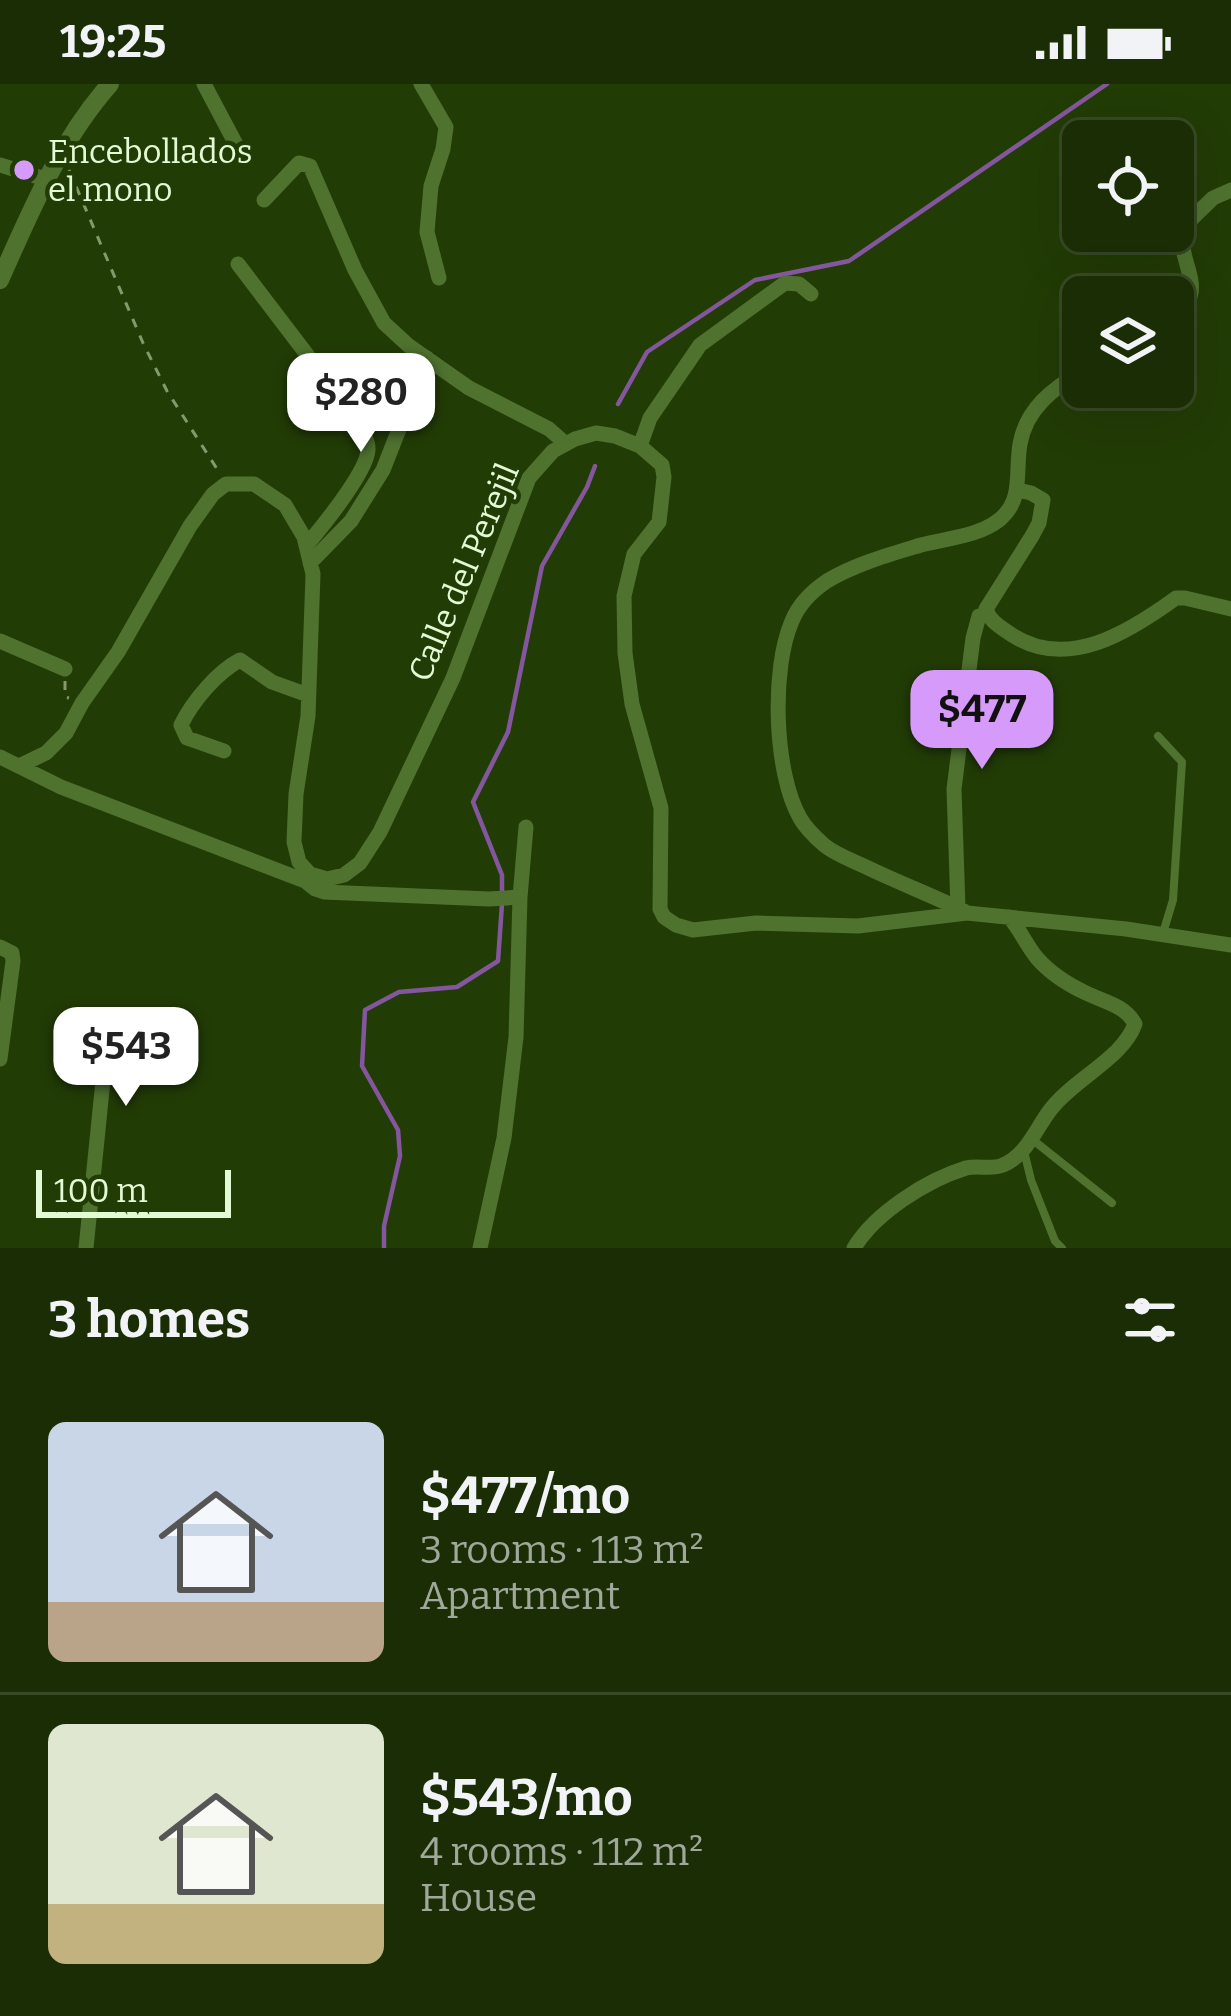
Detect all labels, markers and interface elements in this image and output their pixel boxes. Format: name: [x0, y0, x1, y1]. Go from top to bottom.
text: 19:25: [60, 15, 166, 69]
map controls: [1062, 120, 1194, 408]
button: locate: [1062, 120, 1194, 252]
place label: Encebollados el mono: [48, 132, 252, 210]
marker: Encebollados el mono: [11, 157, 37, 183]
button: layers: [1062, 276, 1194, 408]
pin: $280: [290, 353, 432, 455]
text: $280: [314, 369, 408, 415]
street label: Calle del Perejil: [400, 457, 528, 687]
pin: $477: [911, 670, 1053, 772]
text: $477: [937, 686, 1027, 732]
pin: $543: [55, 1007, 197, 1109]
text: $543: [80, 1023, 172, 1069]
scale bar: [36, 1164, 231, 1217]
text: 100 m: [54, 1171, 148, 1211]
icon: filters: [1117, 1287, 1183, 1353]
text: 3 homes: [48, 1289, 250, 1351]
text: $477/mo: [420, 1465, 630, 1527]
icon: home: [144, 1470, 288, 1614]
text: 3 rooms · 113 m²: [420, 1527, 704, 1573]
text: Apartment: [420, 1573, 620, 1619]
text: $543/mo: [420, 1767, 633, 1829]
icon: home: [144, 1772, 288, 1916]
text: 4 rooms · 112 m²: [420, 1829, 703, 1875]
text: House: [420, 1875, 537, 1921]

